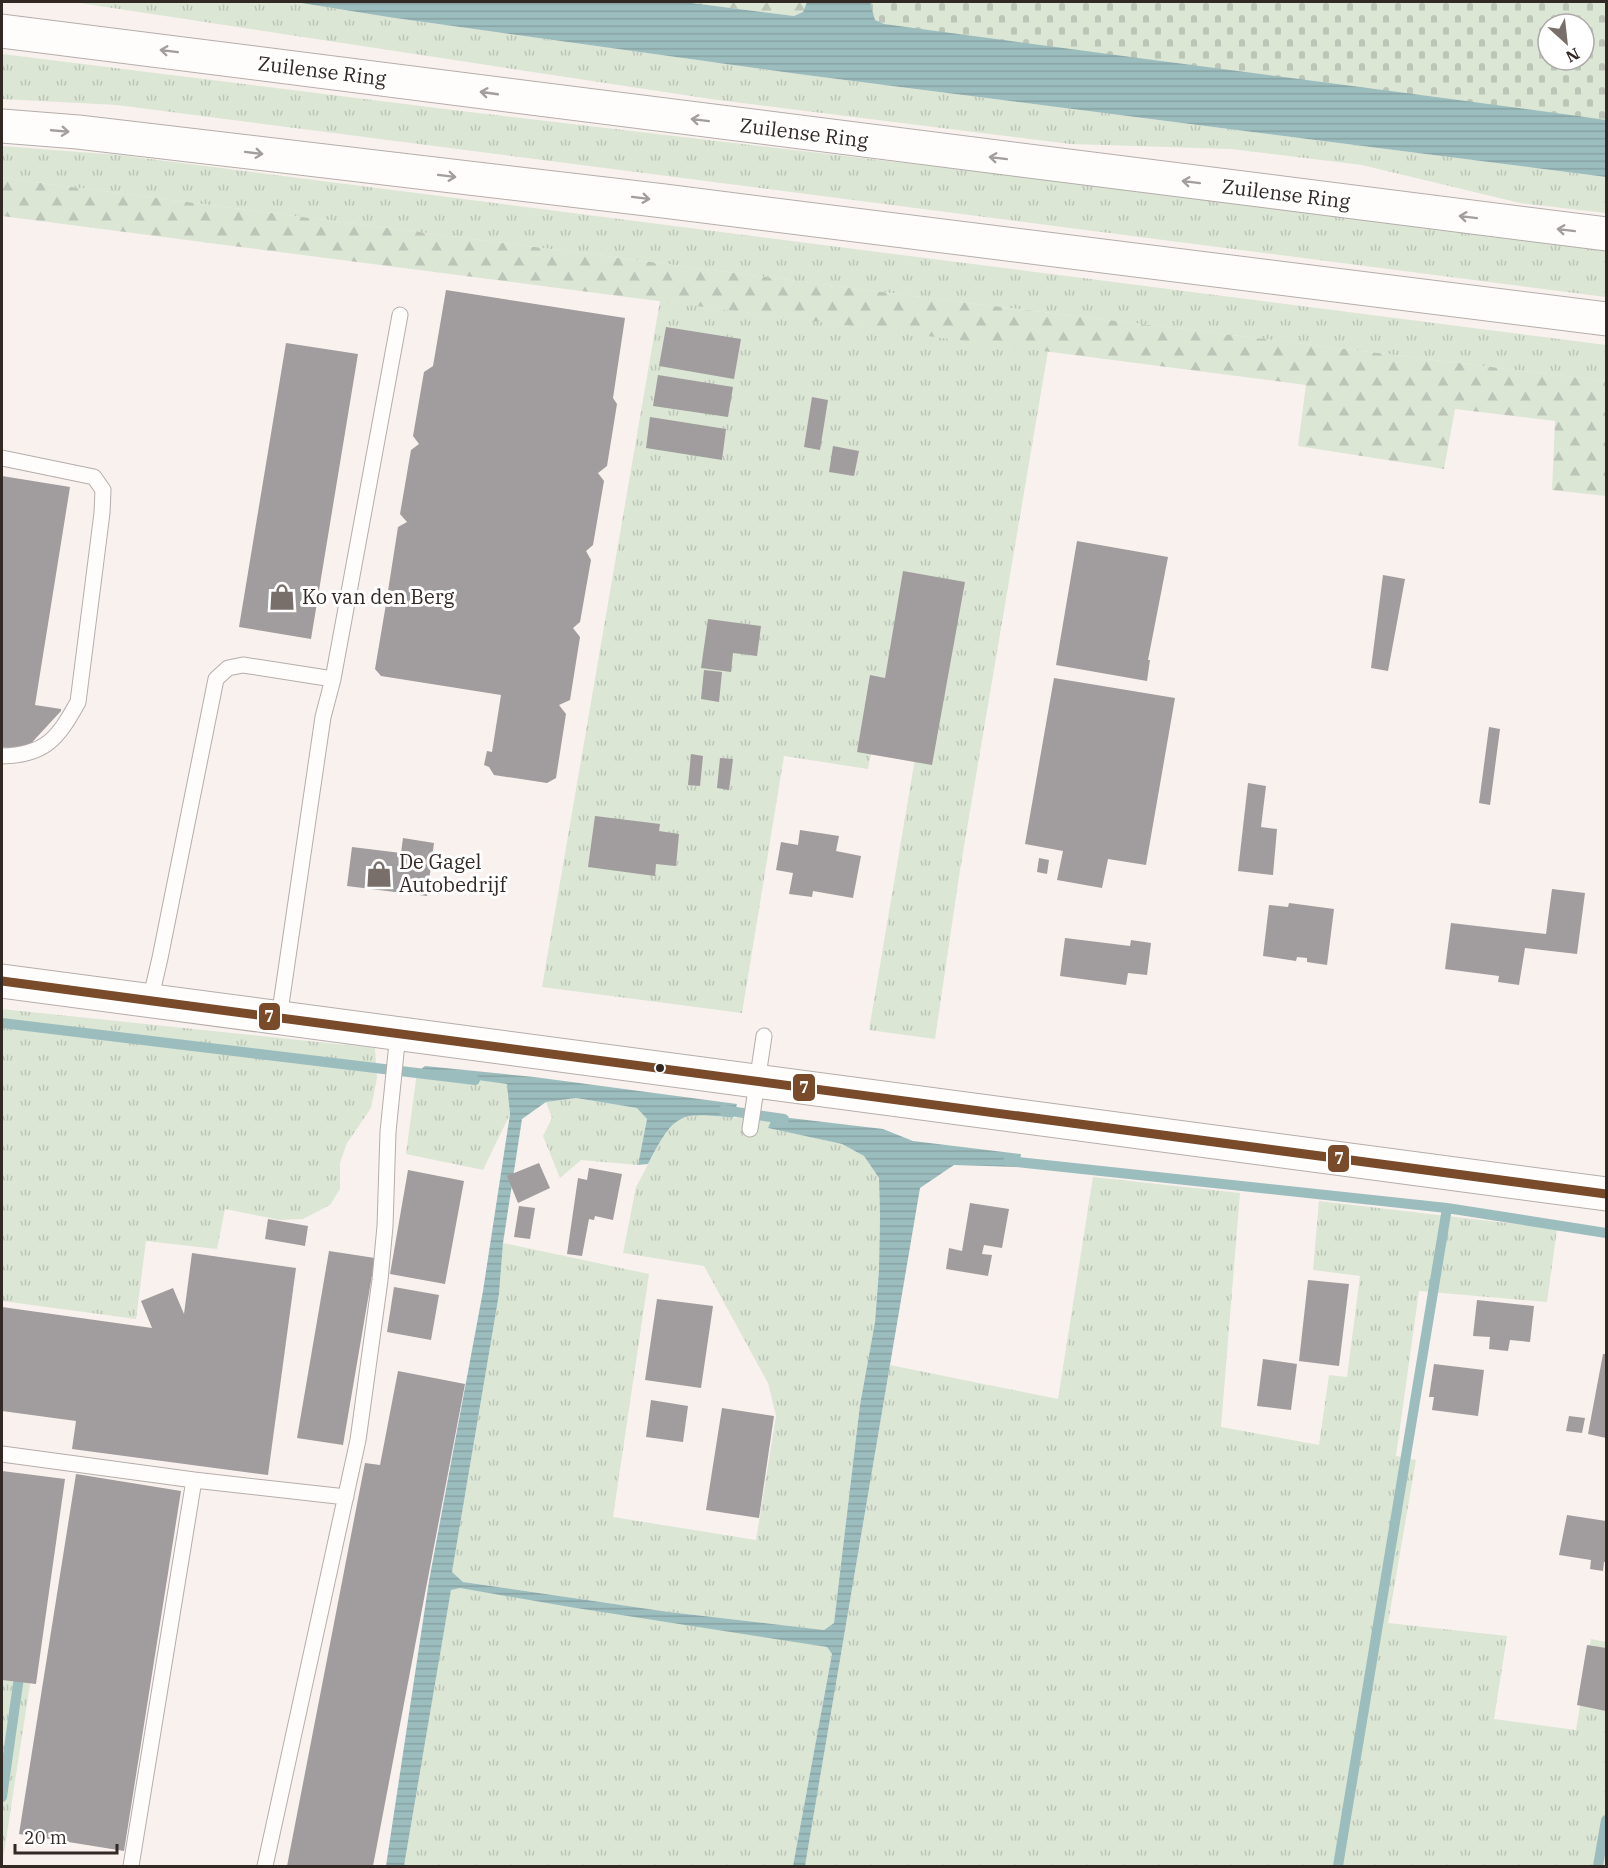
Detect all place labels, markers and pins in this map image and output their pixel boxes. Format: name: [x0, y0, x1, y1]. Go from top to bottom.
shop icon: Ko van den Berg: [267, 582, 297, 612]
place label: Ko van den Berg: [302, 583, 455, 610]
place label: De Gagel Autobedrijf: [399, 848, 507, 898]
shop icon: De Gagel Autobedrijf: [364, 859, 394, 889]
unlabelled marker: [654, 1062, 666, 1074]

